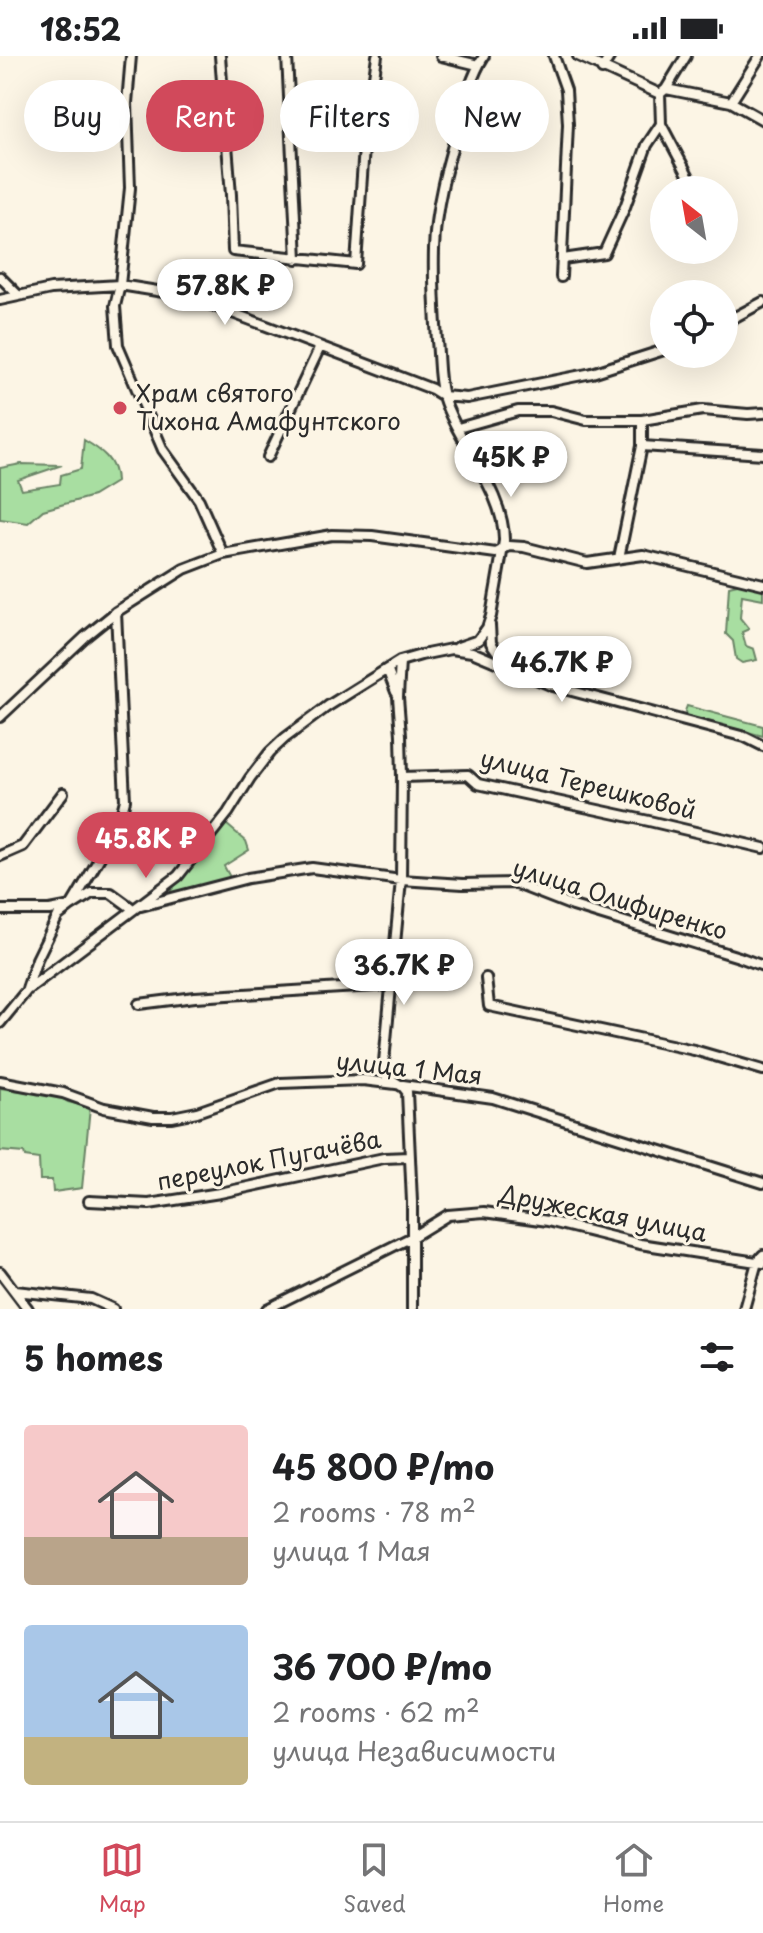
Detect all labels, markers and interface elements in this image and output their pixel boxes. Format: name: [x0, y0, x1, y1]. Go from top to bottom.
text: 18:52: [40, 6, 121, 51]
chip: Buy: [24, 80, 130, 152]
chip: Rent: [146, 80, 264, 152]
chip: Filters: [280, 80, 419, 152]
chip: New: [435, 80, 549, 152]
north arrow: [650, 176, 738, 264]
map controls: [650, 176, 738, 368]
pin: 57.8K ₽: [151, 259, 299, 327]
text: 57.8K ₽: [175, 265, 275, 304]
button: locate: [650, 280, 738, 368]
place label: Храм святого Тихона Амафунтского: [136, 374, 401, 438]
marker: Храм святого Тихона Амафунтского: [111, 399, 129, 417]
pin: 45K ₽: [455, 431, 567, 499]
text: 45K ₽: [472, 437, 550, 476]
pin: 46.7K ₽: [488, 636, 636, 704]
text: 46.7K ₽: [511, 642, 613, 681]
street label: улица Терешковой: [477, 739, 700, 827]
pin: 45.8K ₽: [72, 812, 220, 880]
text: 45.8K ₽: [95, 818, 197, 857]
street label: улица Олифиренко: [509, 848, 733, 948]
pin: 36.7K ₽: [330, 939, 478, 1007]
text: 36.7K ₽: [353, 945, 455, 984]
street label: улица 1 Мая: [334, 1041, 484, 1093]
street label: переулок Пугачёва: [153, 1120, 384, 1198]
street label: Дружеская улица: [495, 1174, 710, 1250]
text: 5 homes: [24, 1331, 163, 1383]
icon: filters: [695, 1335, 739, 1379]
text: 45 800 ₽/mo: [272, 1440, 494, 1492]
icon: home: [88, 1457, 184, 1553]
text: 2 rooms · 78 m²: [272, 1492, 476, 1531]
text: улица 1 Мая: [272, 1531, 431, 1570]
text: 36 700 ₽/mo: [272, 1640, 492, 1692]
icon: home: [88, 1657, 184, 1753]
text: 2 rooms · 62 m²: [272, 1692, 480, 1731]
text: улица Независимости: [272, 1731, 556, 1770]
tab: Map: [99, 1838, 146, 1919]
tab: Saved: [343, 1838, 406, 1919]
tab: Home: [603, 1838, 664, 1919]

